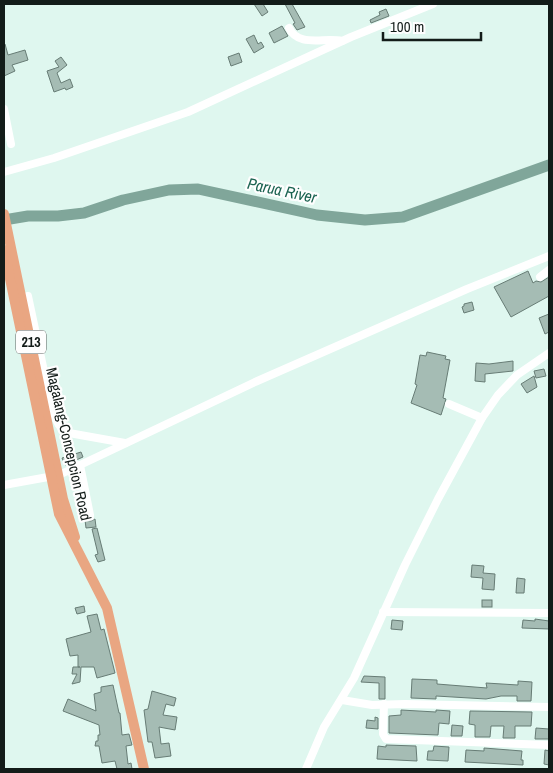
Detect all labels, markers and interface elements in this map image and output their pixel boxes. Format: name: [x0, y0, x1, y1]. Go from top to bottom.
scale bar: [383, 10, 480, 42]
text: 100 m: [390, 16, 424, 37]
water label: Parua River: [245, 172, 319, 208]
road number: 213: [16, 331, 46, 354]
street label: Magalang-Concepcion Road: [41, 365, 97, 523]

